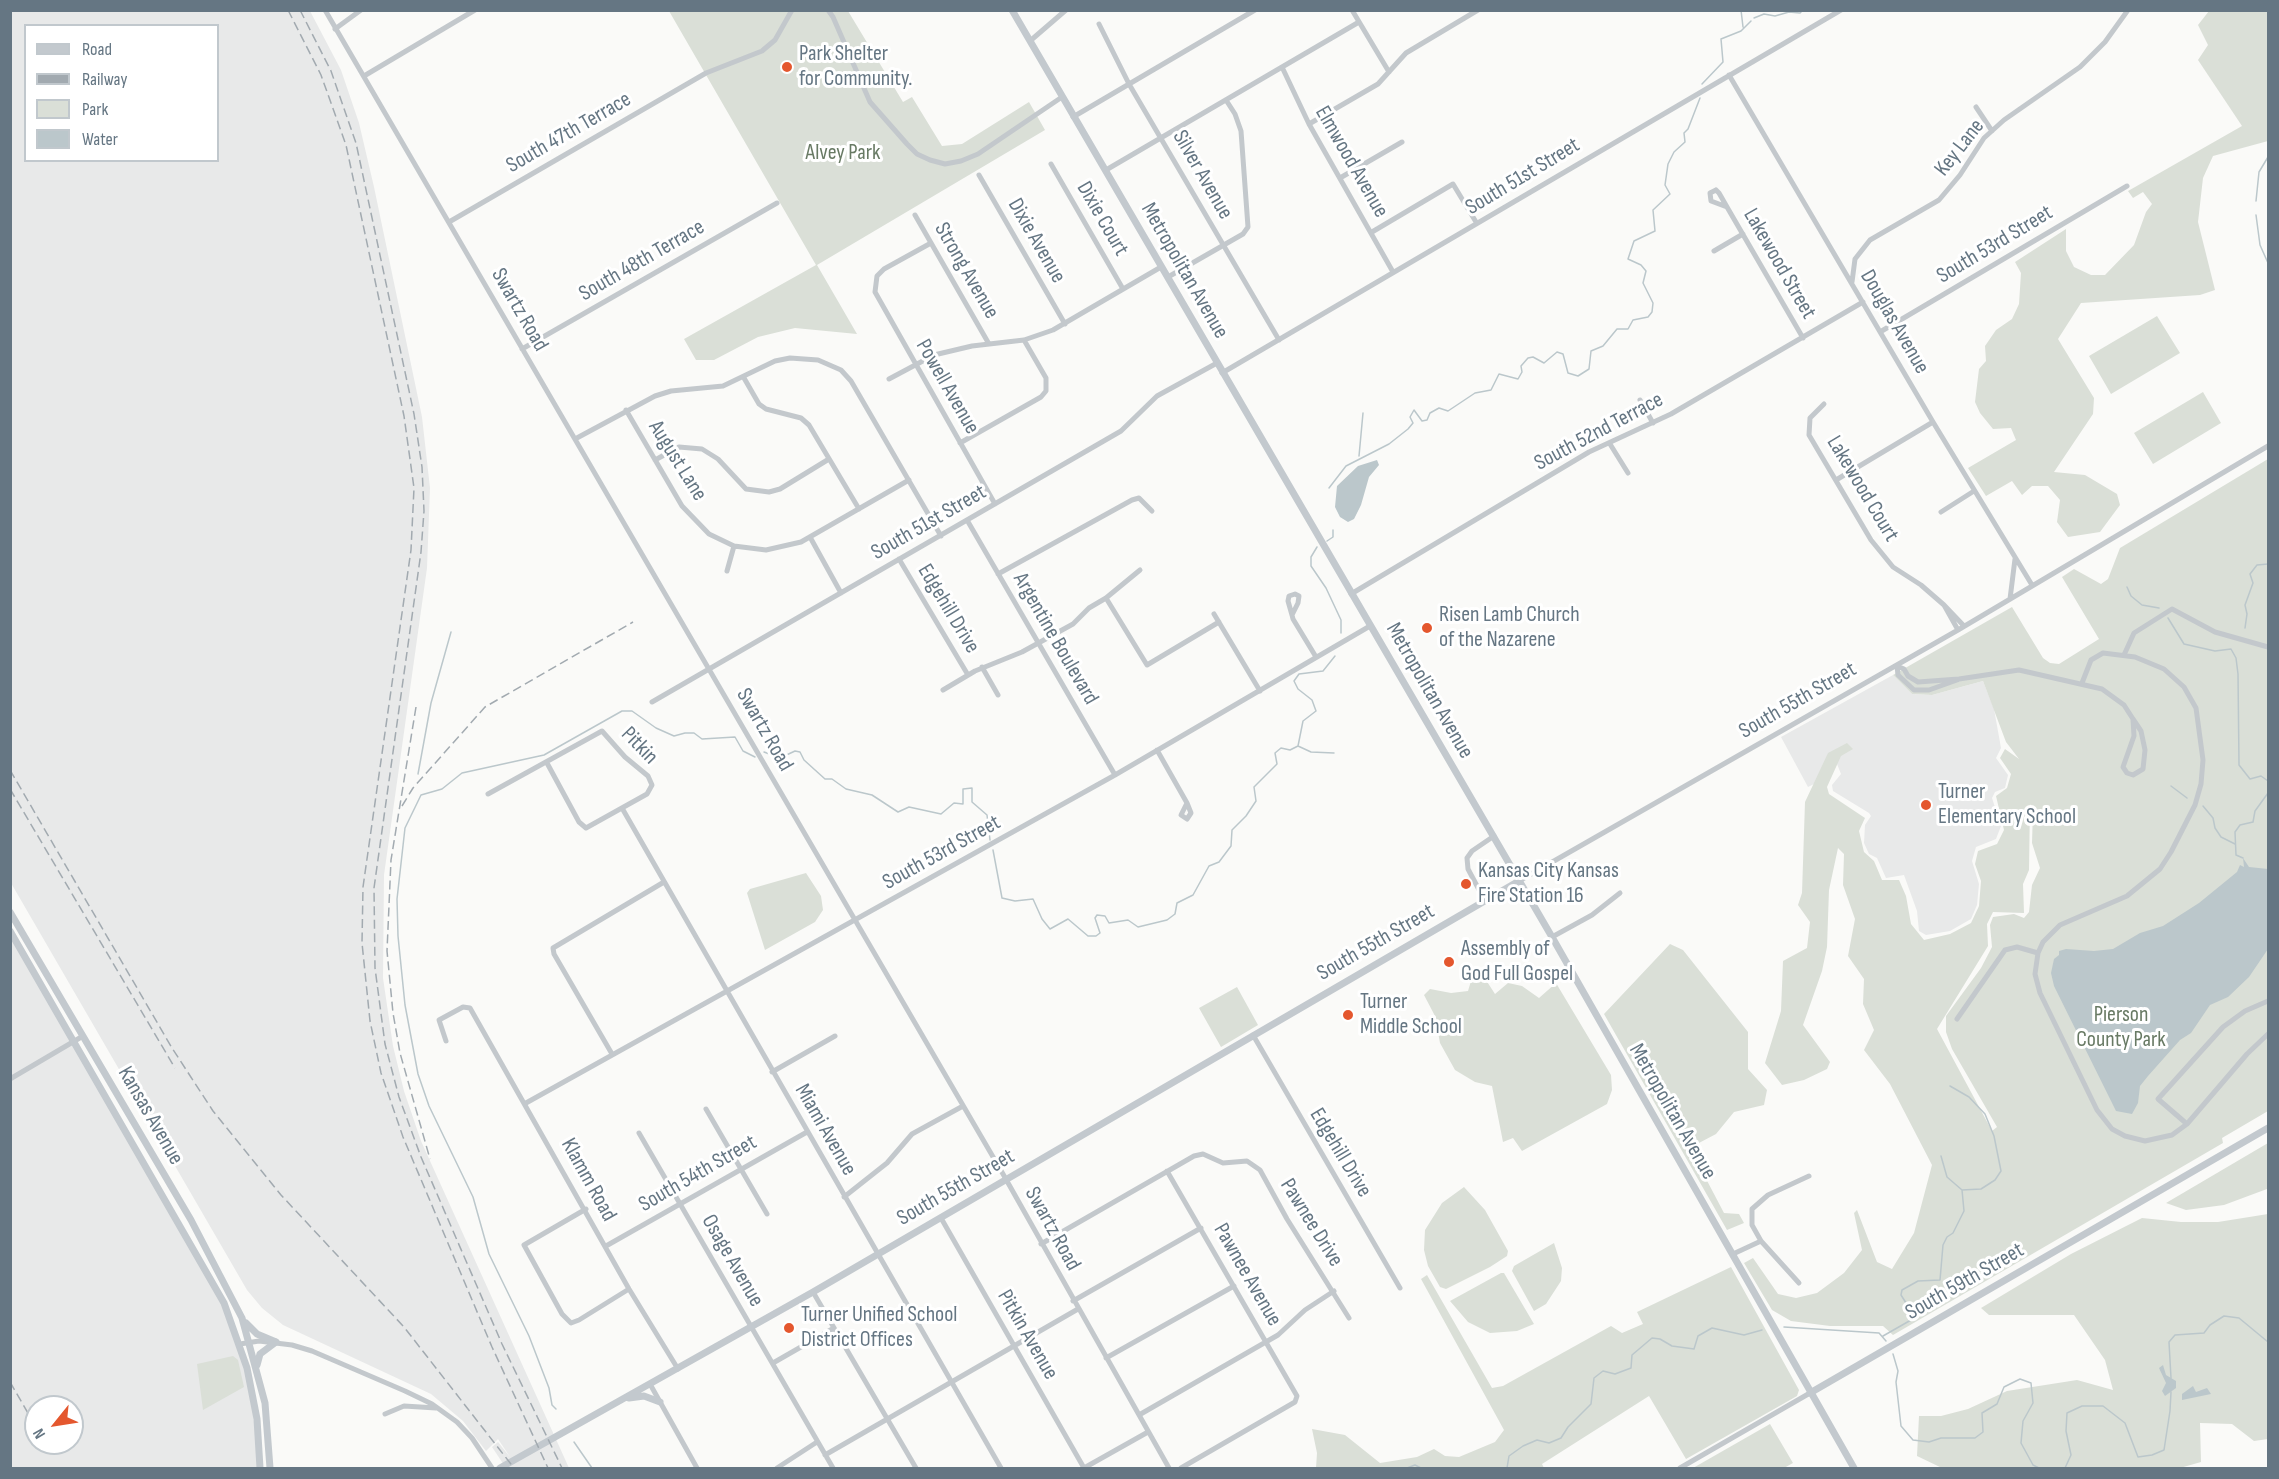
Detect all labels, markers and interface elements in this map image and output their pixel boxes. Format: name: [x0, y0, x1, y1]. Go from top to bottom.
legend: [24, 24, 219, 162]
text: Road: [82, 39, 112, 60]
place label: Park Shelter for Community.: [799, 41, 912, 92]
marker: Park Shelter for Community.: [780, 60, 794, 74]
text: Railway: [82, 69, 127, 90]
street label: South 47th Terrace: [502, 87, 636, 179]
text: Park: [82, 99, 108, 120]
street label: Elmwood Avenue: [1309, 102, 1393, 222]
street label: Key Lane: [1930, 114, 1990, 182]
street label: Silver Avenue: [1166, 126, 1238, 224]
text: Water: [82, 129, 118, 150]
street label: South 51st Street: [1461, 133, 1585, 221]
park label: Alvey Park: [806, 140, 880, 166]
street label: Dixie Court: [1070, 177, 1134, 261]
street label: Dixie Avenue: [1001, 194, 1071, 288]
street label: Metropolitan Avenue: [1134, 198, 1234, 344]
street label: South 53rd Street: [1932, 200, 2058, 290]
street label: Lakewood Street: [1737, 204, 1821, 324]
street label: South 48th Terrace: [575, 214, 709, 308]
street label: Strong Avenue: [928, 218, 1004, 324]
street label: Swartz Road: [485, 264, 553, 356]
street label: Douglas Avenue: [1854, 265, 1934, 379]
street label: Powell Avenue: [909, 335, 985, 439]
street label: South 52nd Terrace: [1530, 387, 1668, 477]
street label: August Lane: [642, 416, 712, 506]
street label: Lakewood Court: [1820, 431, 1904, 547]
street label: South 51st Street: [867, 479, 991, 567]
street label: Edgehill Drive: [911, 560, 985, 658]
street label: Argentine Boulevard: [1007, 568, 1103, 710]
place label: Risen Lamb Church of the Nazarene: [1439, 602, 1580, 654]
street label: Metropolitan Avenue: [1379, 618, 1479, 764]
marker: Risen Lamb Church of the Nazarene: [1420, 621, 1434, 635]
street label: South 55th Street: [1735, 657, 1861, 745]
street label: Swartz Road: [730, 684, 798, 776]
street label: Pitkin: [615, 722, 663, 770]
place label: Turner Elementary School: [1938, 779, 2076, 830]
marker: Turner Elementary School: [1919, 798, 1933, 812]
street label: South 53rd Street: [879, 810, 1005, 896]
place label: Kansas City Kansas Fire Station 16: [1478, 858, 1619, 909]
marker: Kansas City Kansas Fire Station 16: [1459, 877, 1473, 891]
street label: South 55th Street: [1313, 899, 1439, 987]
place label: Assembly of God Full Gospel: [1461, 936, 1573, 987]
marker: Assembly of God Full Gospel: [1442, 955, 1456, 969]
place label: Turner Middle School: [1360, 989, 1462, 1040]
park label: Pierson County Park: [2076, 1002, 2166, 1054]
marker: Turner Middle School: [1341, 1008, 1355, 1022]
street label: Metropolitan Avenue: [1622, 1039, 1722, 1185]
street label: Kansas Avenue: [111, 1062, 189, 1170]
street label: Miami Avenue: [788, 1080, 862, 1180]
street label: Edgehill Drive: [1303, 1104, 1377, 1202]
street label: South 54th Street: [634, 1130, 762, 1218]
street label: Klamm Road: [554, 1134, 622, 1226]
street label: South 55th Street: [893, 1144, 1019, 1232]
street label: Pawnee Drive: [1274, 1174, 1348, 1272]
street label: Swartz Road: [1018, 1183, 1086, 1275]
street label: Osage Avenue: [695, 1210, 769, 1312]
street label: Pawnee Avenue: [1207, 1219, 1287, 1331]
street label: South 59th Street: [1901, 1238, 2029, 1326]
street label: Pitkin Avenue: [991, 1285, 1063, 1385]
place label: Turner Unified School District Offices: [801, 1302, 957, 1354]
marker: Turner Unified School District Offices: [782, 1321, 796, 1335]
north arrow: [24, 1395, 84, 1455]
text: N: [29, 1425, 50, 1442]

